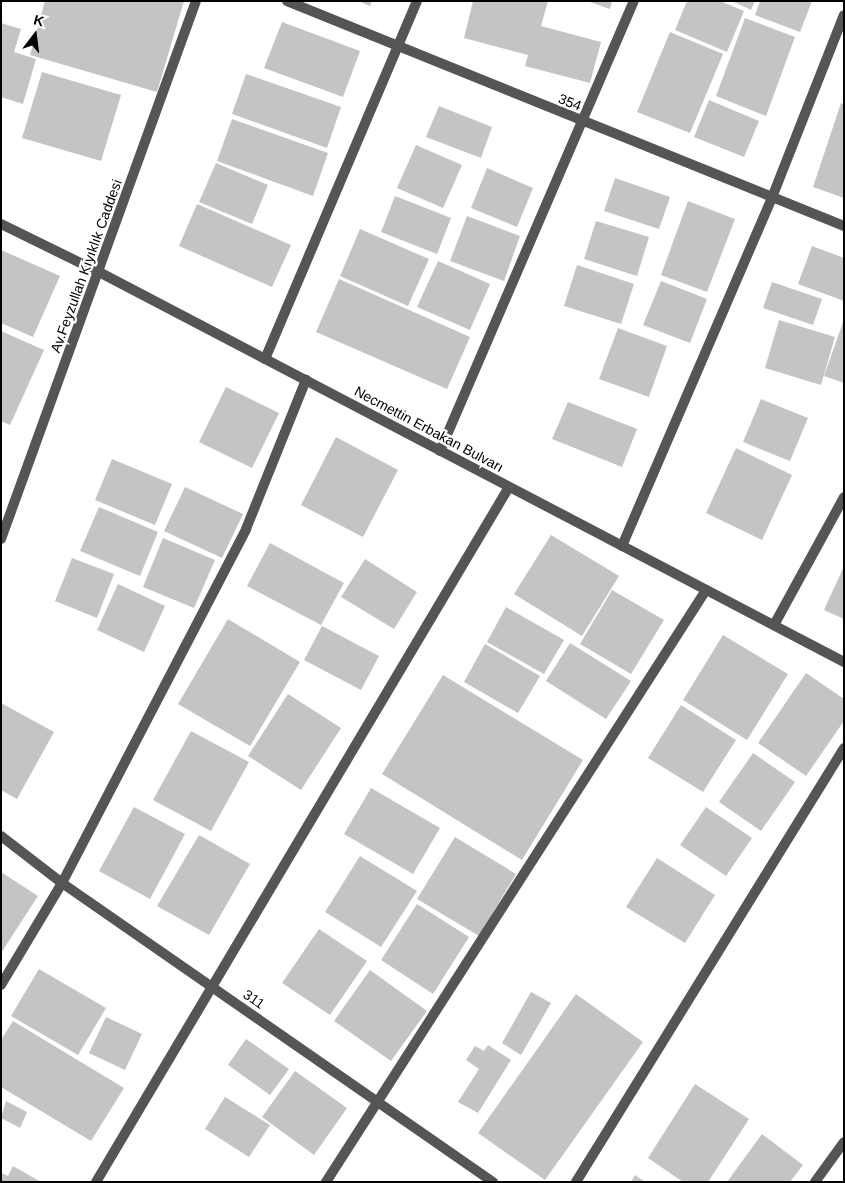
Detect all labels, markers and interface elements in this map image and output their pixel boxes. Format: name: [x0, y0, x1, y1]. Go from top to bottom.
north arrow: [10, 10, 60, 60]
text: K: [32, 11, 46, 30]
street label: 354: [556, 90, 584, 114]
street label: Av.Feyzullah Kıyıklık Caddesi: [47, 177, 125, 355]
street label: Necmettin Erbakan Bulvarı: [352, 382, 506, 476]
street label: 311: [240, 986, 268, 1012]

